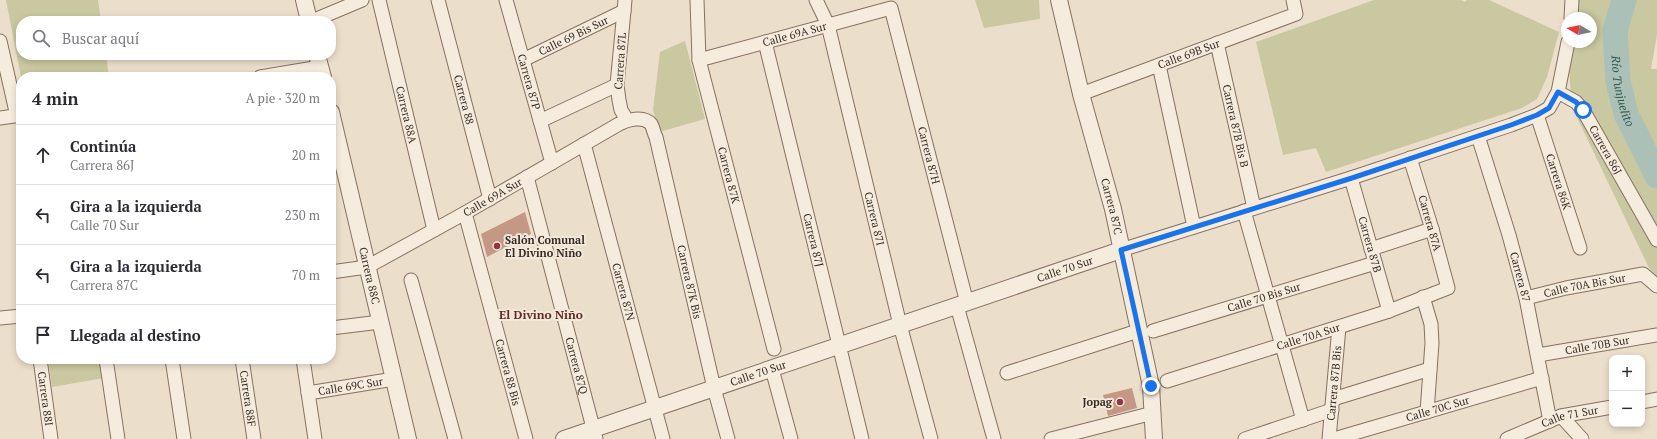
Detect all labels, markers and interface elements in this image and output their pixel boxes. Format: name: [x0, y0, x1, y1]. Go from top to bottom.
street label: Calle 69 Bis Sur: [536, 12, 611, 58]
north arrow: [1561, 12, 1597, 48]
search box: [16, 16, 336, 60]
street label: Calle 69A Sur: [761, 19, 829, 49]
icon: search: [30, 27, 52, 49]
text: Buscar aquí: [62, 28, 139, 48]
street label: Carrera 87L: [611, 32, 629, 90]
street label: Calle 69B Sur: [1156, 36, 1222, 72]
street label: Carrera 87P: [515, 52, 544, 112]
water label: Río Tunjuelito: [1609, 54, 1638, 129]
street label: Carrera 88: [451, 73, 477, 126]
street label: Carrera 87B Bis B: [1220, 83, 1252, 169]
street label: Carrera 88A: [393, 85, 420, 145]
text: 4 min: [32, 87, 79, 110]
text: A pie · 320 m: [246, 89, 320, 107]
route start: [1574, 101, 1592, 119]
street label: Carrera 86J: [1586, 123, 1625, 177]
street label: Carrera 87H: [915, 125, 943, 186]
text: Continúa: [70, 136, 136, 156]
icon: ahead: [32, 144, 54, 166]
street label: Carrera 87K: [715, 145, 743, 206]
text: 20 m: [292, 146, 320, 164]
street label: Carrera 86K: [1543, 152, 1574, 212]
text: Carrera 86J: [70, 156, 134, 174]
street label: Calle 69A Sur: [461, 174, 525, 220]
street label: Carrera 87C: [1098, 177, 1125, 236]
street label: Carrera 87I: [861, 190, 888, 247]
street label: Carrera 87A: [1415, 193, 1445, 253]
text: Gira a la izquierda: [70, 196, 202, 216]
icon: left: [32, 204, 54, 226]
text: 230 m: [285, 206, 320, 224]
street label: Carrera 87J: [800, 212, 827, 269]
street label: Carrera 87B: [1355, 215, 1385, 274]
text: Calle 70 Sur: [70, 216, 139, 234]
place label: Salón Comunal El Divino Niño: [505, 233, 585, 260]
marker: Salón Comunal El Divino Niño: [492, 241, 502, 251]
street label: Carrera 87K Bis: [674, 244, 705, 321]
street label: Carrera 88C: [356, 246, 383, 305]
street label: Carrera 87: [1507, 250, 1534, 303]
street label: Calle 70 Sur: [1035, 253, 1096, 285]
text: Gira a la izquierda: [70, 256, 202, 276]
street label: Carrera 87N: [609, 262, 638, 322]
icon: left: [32, 264, 54, 286]
text: 70 m: [292, 266, 320, 284]
street label: Calle 70A Bis Sur: [1542, 270, 1627, 300]
text: Carrera 87C: [70, 276, 138, 294]
street label: Calle 70 Bis Sur: [1226, 279, 1303, 315]
district label: El Divino Niño: [499, 307, 583, 322]
street label: Calle 70A Sur: [1275, 320, 1342, 353]
icon: arrive: [32, 324, 54, 346]
text: Llegada al destino: [70, 325, 201, 345]
street label: Calle 70B Sur: [1564, 333, 1631, 357]
street label: Carrera 87Q: [562, 335, 591, 397]
street label: Carrera 88 Bis: [492, 337, 524, 407]
street label: Carrera 87B Bis: [1324, 345, 1344, 421]
map controls: [1609, 355, 1645, 427]
button: +: [1609, 355, 1645, 391]
street label: Calle 70 Sur: [728, 357, 789, 389]
street label: Carrera 88F: [237, 369, 259, 428]
street label: Carrera 88I: [35, 371, 56, 427]
street label: Calle 69C Sur: [317, 374, 385, 398]
route end: [1142, 377, 1160, 395]
button: −: [1609, 391, 1645, 427]
street label: Calle 70C Sur: [1404, 392, 1472, 425]
place label: Jopag: [1082, 395, 1113, 409]
marker: Jopag: [1115, 397, 1125, 407]
street label: Calle 71 Sur: [1539, 402, 1600, 431]

